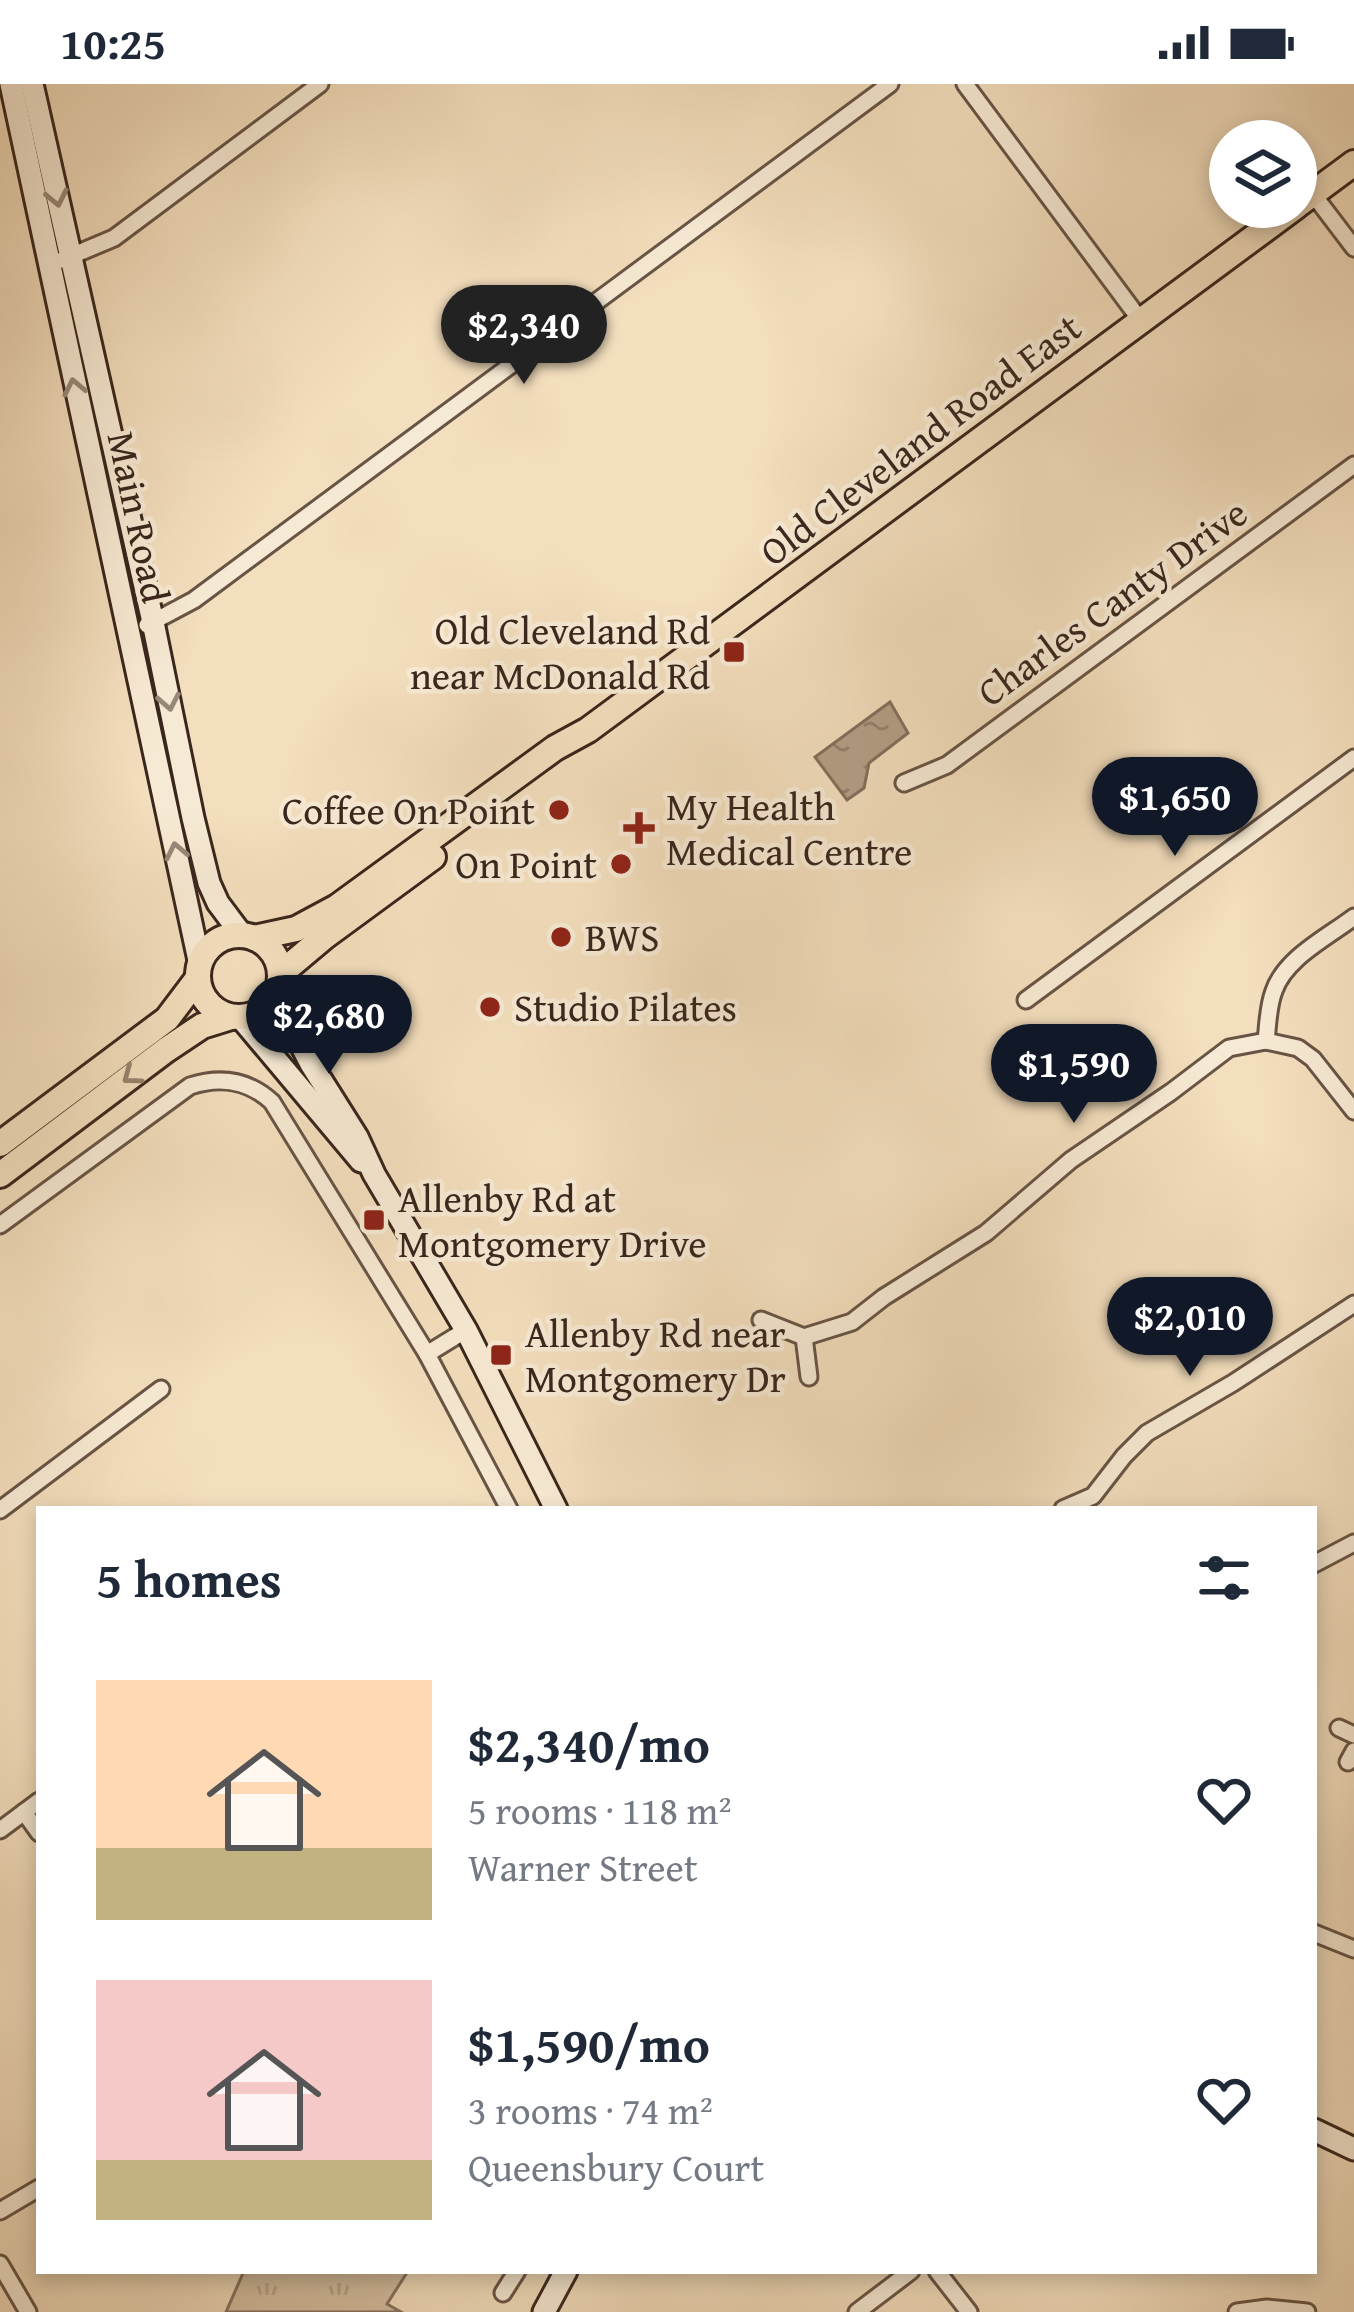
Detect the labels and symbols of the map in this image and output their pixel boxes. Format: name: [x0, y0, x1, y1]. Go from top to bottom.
one-way arrow: [43, 188, 68, 208]
pin: $2,340: [426, 285, 622, 387]
street label: Old Cleveland Road East: [747, 298, 1093, 579]
one-way arrow: [63, 378, 88, 398]
street label: Main Road: [94, 426, 185, 608]
street label: Charles Canty Drive: [965, 484, 1259, 719]
place label: Old Cleveland Rd near McDonald Rd: [410, 601, 710, 703]
marker: Old Cleveland Rd near McDonald Rd: [721, 639, 747, 665]
one-way arrow: [155, 692, 181, 712]
pin: $1,650: [1077, 757, 1273, 859]
place label: My Health Medical Centre: [666, 777, 912, 879]
place label: Coffee On Point: [282, 781, 535, 838]
marker: Coffee On Point: [546, 797, 572, 823]
marker: My Health Medical Centre: [623, 812, 655, 844]
place label: On Point: [455, 835, 597, 892]
one-way arrow: [164, 841, 189, 861]
marker: On Point: [608, 851, 634, 877]
place label: BWS: [585, 908, 659, 965]
marker: BWS: [548, 924, 574, 950]
pin: $2,680: [231, 975, 427, 1077]
place label: Studio Pilates: [514, 978, 737, 1035]
marker: Studio Pilates: [477, 994, 503, 1020]
pin: $1,590: [976, 1024, 1172, 1126]
one-way arrow: [123, 1062, 145, 1083]
place label: Allenby Rd at Montgomery Drive: [398, 1169, 707, 1271]
marker: Allenby Rd at Montgomery Drive: [361, 1207, 387, 1233]
pin: $2,010: [1092, 1277, 1288, 1379]
place label: Allenby Rd near Montgomery Dr: [525, 1304, 786, 1406]
marker: Allenby Rd near Montgomery Dr: [488, 1342, 514, 1368]

